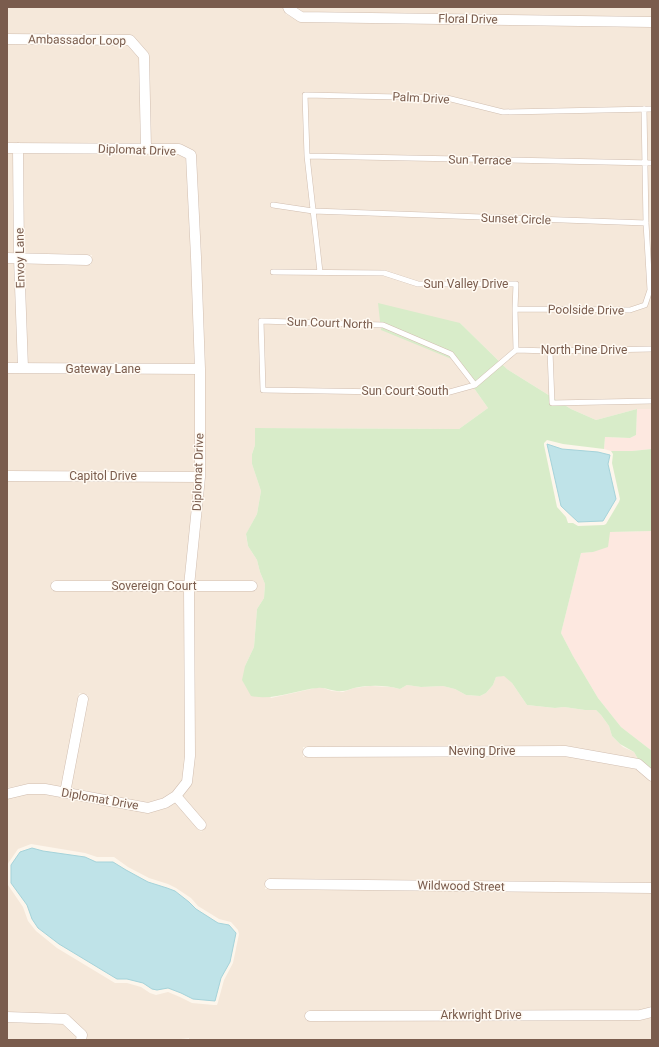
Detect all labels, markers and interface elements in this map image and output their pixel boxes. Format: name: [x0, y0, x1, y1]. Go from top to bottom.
street label: Floral Drive: [438, 11, 498, 27]
street label: Ambassador Loop: [28, 32, 126, 48]
street label: Palm Drive: [392, 90, 450, 106]
street label: Diplomat Drive: [98, 142, 176, 158]
street label: Sun Terrace: [448, 152, 512, 168]
street label: Sunset Circle: [481, 211, 551, 227]
street label: Envoy Lane: [12, 228, 28, 288]
street label: Sun Valley Drive: [424, 277, 508, 291]
street label: Poolside Drive: [548, 302, 624, 318]
street label: Sun Court North: [287, 315, 373, 331]
street label: North Pine Drive: [541, 343, 627, 357]
street label: Gateway Lane: [65, 362, 141, 376]
street label: Sun Court South: [362, 384, 449, 398]
street label: Diplomat Drive: [190, 433, 206, 511]
street label: Capitol Drive: [69, 469, 137, 483]
street label: Sovereign Court: [111, 579, 197, 593]
street label: Neving Drive: [449, 744, 515, 758]
street label: Diplomat Drive: [60, 785, 140, 813]
street label: Wildwood Street: [417, 878, 505, 894]
street label: Arkwright Drive: [440, 1008, 522, 1022]

